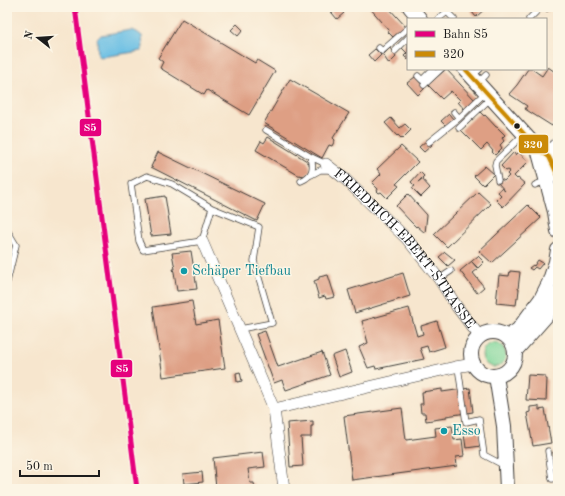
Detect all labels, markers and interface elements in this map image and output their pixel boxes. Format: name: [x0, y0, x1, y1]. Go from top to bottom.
north arrow: [18, 18, 58, 58]
legend: [407, 18, 547, 70]
text: Bahn S5: [443, 28, 488, 41]
text: N: [23, 29, 37, 41]
text: 320: [443, 49, 464, 61]
line badge: S5: [79, 118, 102, 137]
unlabelled marker: [512, 121, 522, 131]
text: S5: [83, 123, 97, 134]
line badge: 320: [518, 134, 549, 154]
text: 320: [523, 140, 543, 151]
street label: FRIEDRICH-EBERT-STRASSE: [331, 166, 478, 331]
place label: Schäper Tiefbau: [192, 264, 292, 278]
marker: Schäper Tiefbau: [179, 266, 189, 276]
line badge: S5: [110, 359, 133, 378]
text: S5: [115, 364, 129, 375]
place label: Esso: [452, 424, 481, 438]
marker: Esso: [439, 426, 449, 436]
scale bar: [20, 452, 99, 478]
text: 50 m: [26, 460, 53, 473]

